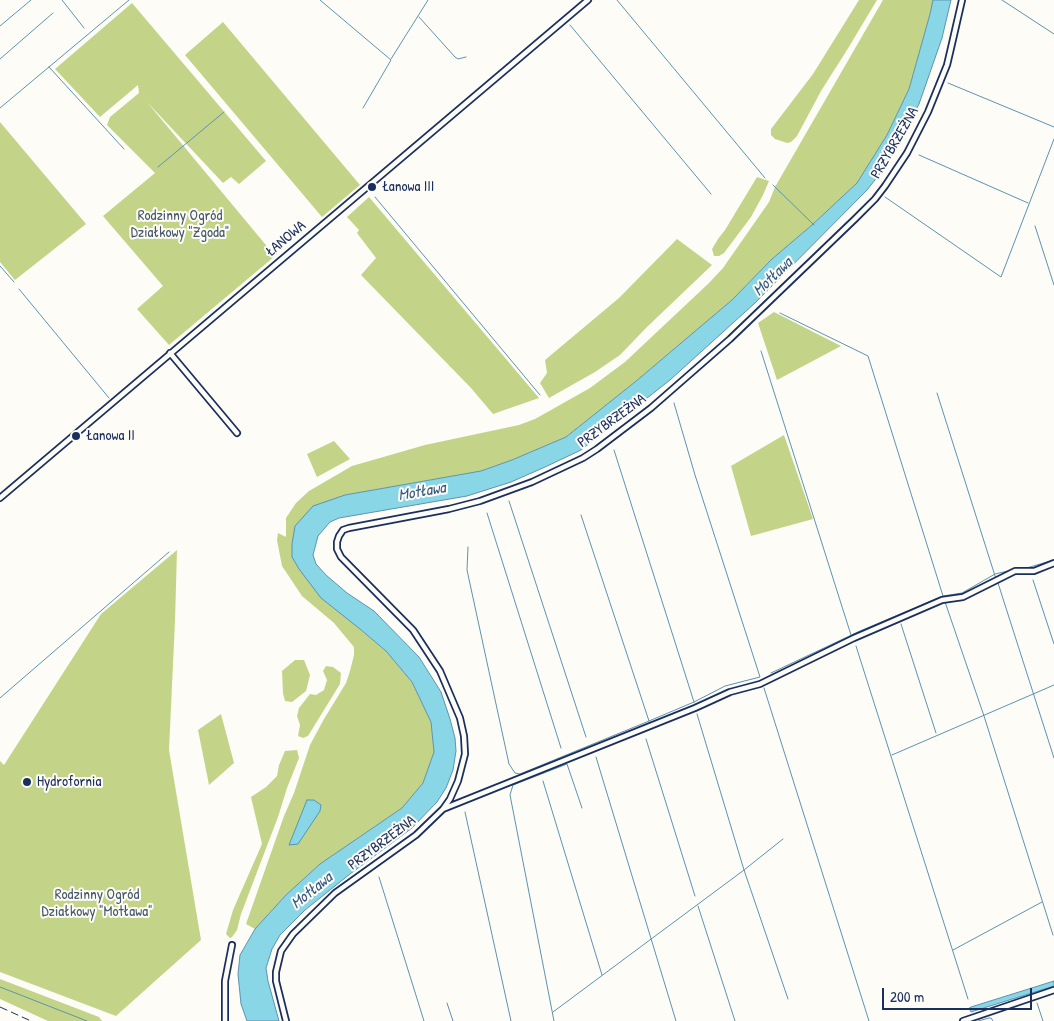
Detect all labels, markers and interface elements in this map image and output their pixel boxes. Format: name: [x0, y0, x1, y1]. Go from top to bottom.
street label: PRZYBRZEŻNA: [867, 104, 923, 182]
place label: Łanowa III: [382, 178, 434, 196]
marker: Łanowa III: [366, 181, 378, 193]
park label: Rodzinny Ogród Działkowy "Zgoda": [131, 207, 229, 242]
street label: ŁANOWA: [262, 217, 310, 261]
water label: Motława: [749, 254, 797, 300]
street label: PRZYBRZEŻNA: [574, 390, 650, 452]
place label: Łanowa II: [86, 427, 135, 445]
marker: Łanowa II: [70, 430, 82, 442]
water label: Motława: [397, 478, 447, 506]
place label: Hydrofornia: [37, 773, 101, 791]
marker: Hydrofornia: [21, 776, 33, 788]
street label: PRZYBRZEŻNA: [345, 812, 419, 874]
water label: Motława: [287, 869, 337, 913]
park label: Rodzinny Ogród Działkowy "Motława": [41, 886, 153, 921]
scale bar: [884, 978, 1034, 1010]
text: 200 m: [890, 986, 924, 1007]

